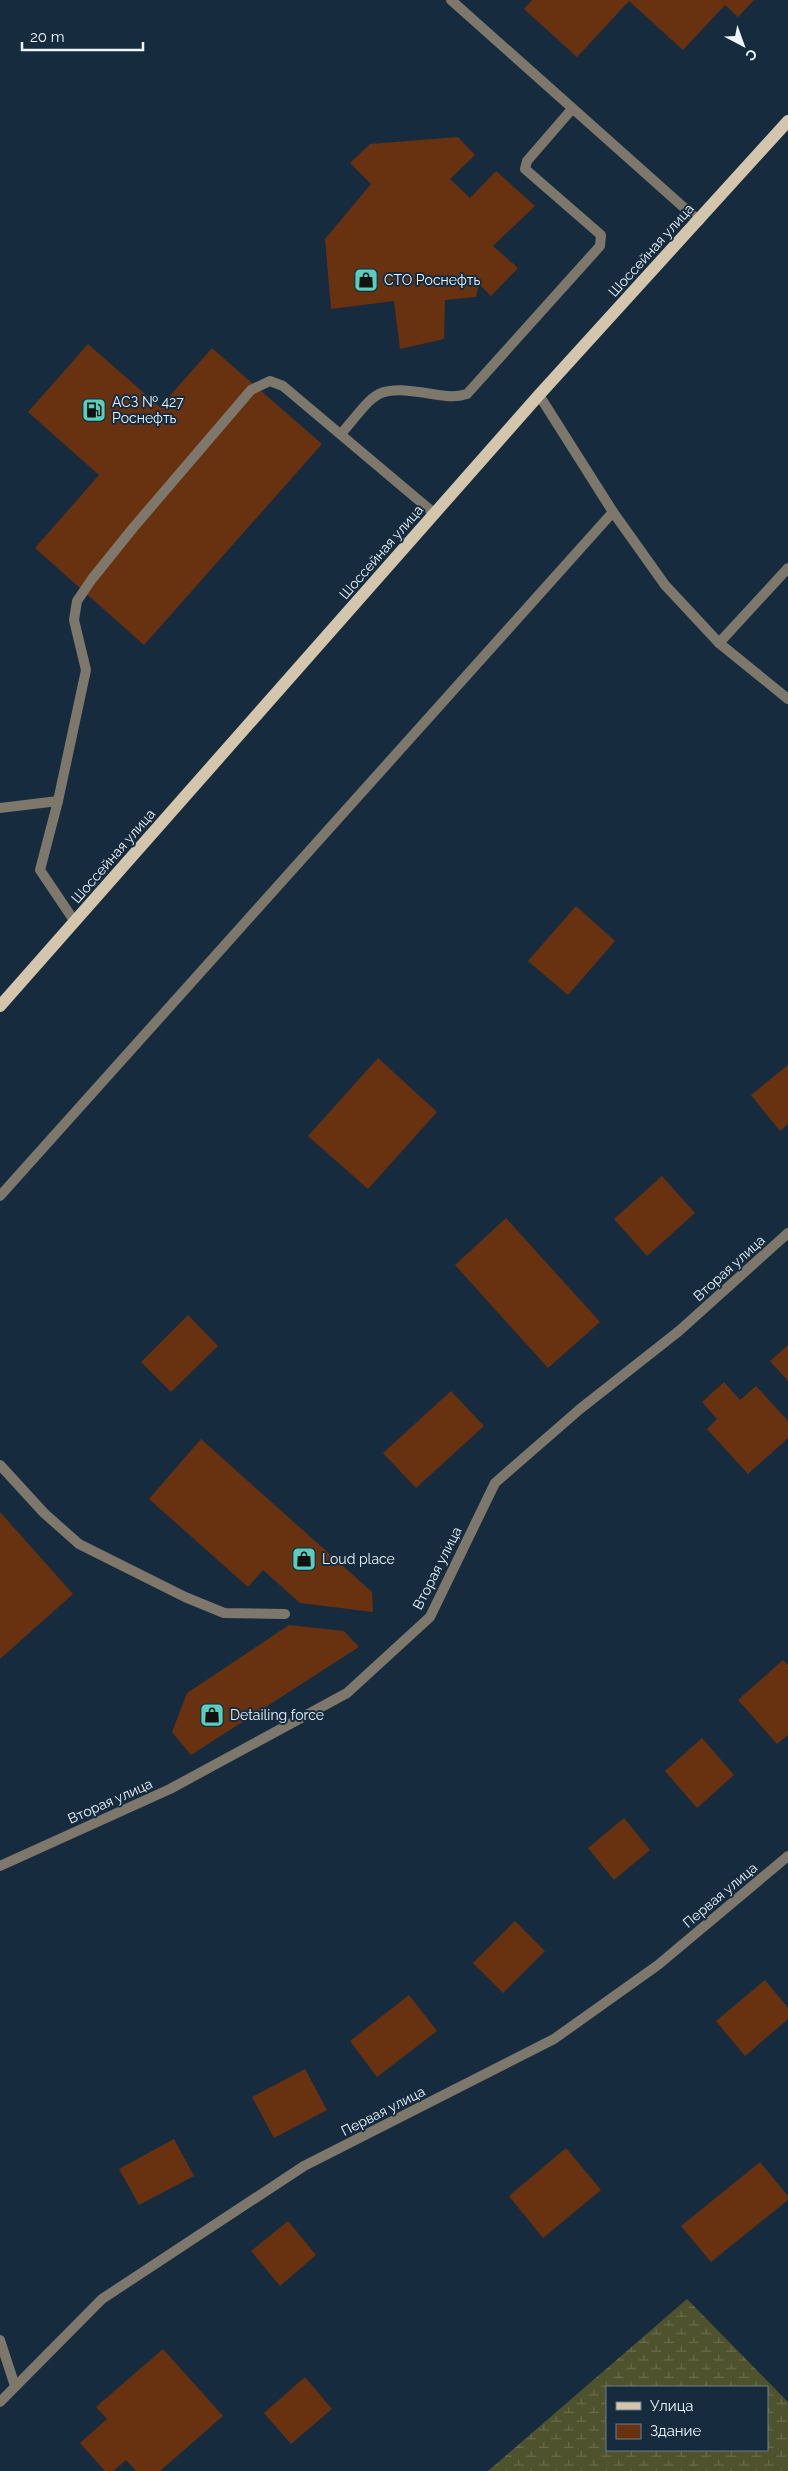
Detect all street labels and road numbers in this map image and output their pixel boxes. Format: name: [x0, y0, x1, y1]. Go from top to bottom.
street label: Шоссейная улица: [605, 200, 697, 300]
street label: Шоссейная улица: [336, 502, 426, 602]
street label: Шоссейная улица: [68, 806, 158, 906]
street label: Вторая улица: [690, 1232, 768, 1304]
street label: Вторая улица: [409, 1524, 465, 1612]
street label: Вторая улица: [65, 1775, 155, 1827]
street label: Первая улица: [680, 1859, 760, 1931]
street label: Первая улица: [338, 2083, 428, 2139]

